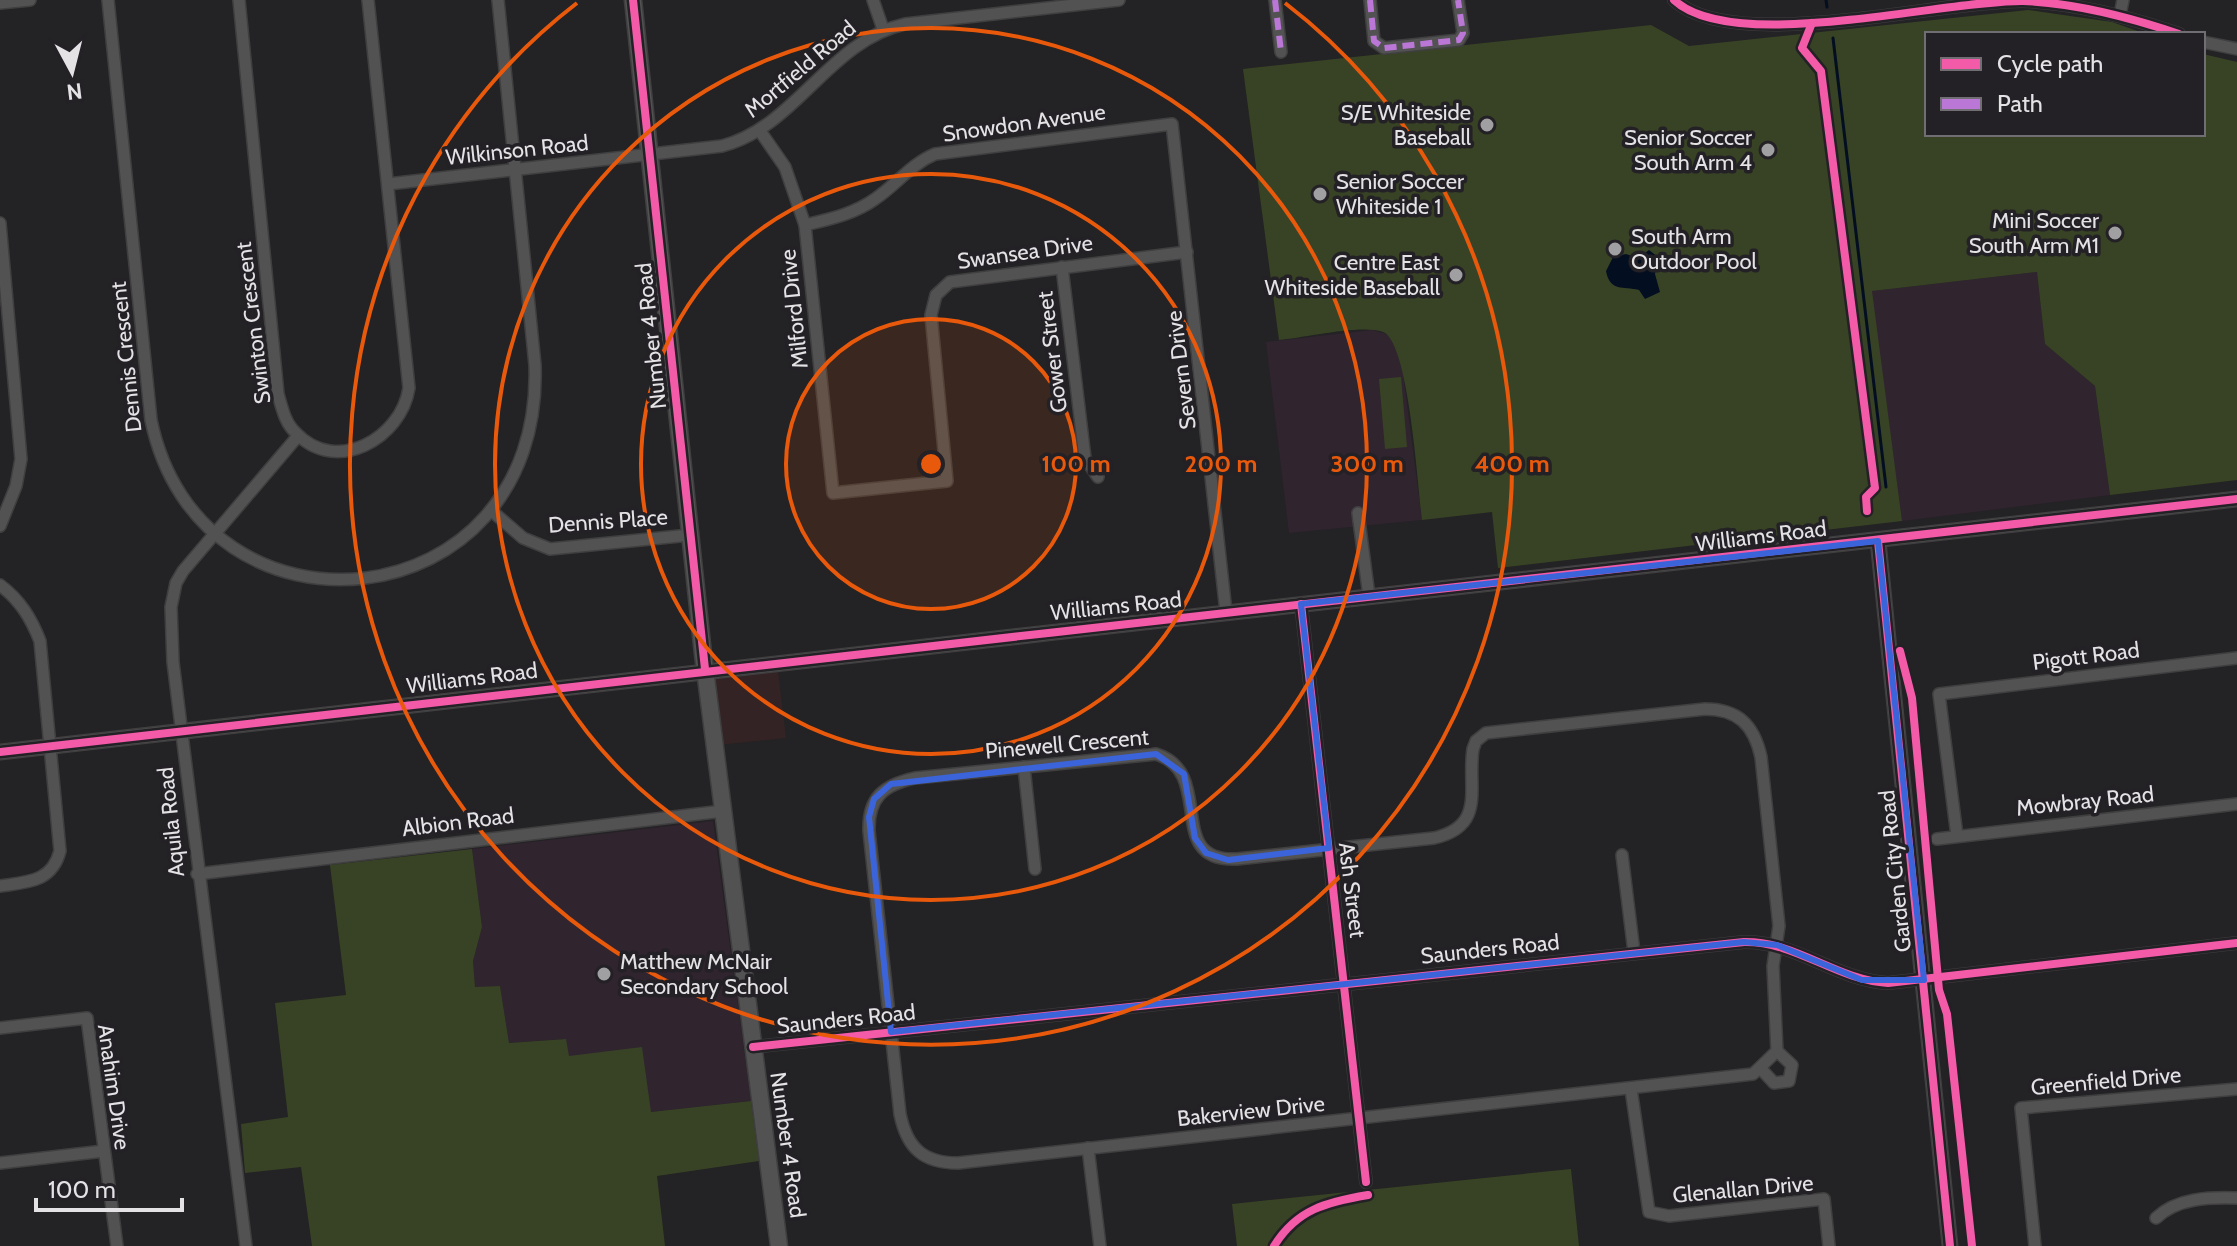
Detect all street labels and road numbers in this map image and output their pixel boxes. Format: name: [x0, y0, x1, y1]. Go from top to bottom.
street label: Mortfield Road: [739, 15, 861, 123]
street label: Snowdon Avenue: [941, 98, 1107, 148]
street label: Wilkinson Road: [444, 129, 590, 171]
street label: Swansea Drive: [956, 229, 1094, 275]
street label: Swinton Crescent: [230, 240, 276, 406]
street label: Milford Drive: [774, 248, 814, 370]
street label: Number 4 Road: [630, 262, 672, 410]
street label: Dennis Crescent: [105, 280, 147, 434]
street label: Gower Street: [1031, 289, 1073, 414]
street label: Severn Drive: [1160, 309, 1202, 431]
street label: Dennis Place: [547, 503, 669, 539]
street label: Williams Road: [1694, 515, 1828, 557]
street label: Williams Road: [1049, 586, 1183, 626]
street label: Pigott Road: [2031, 636, 2141, 676]
street label: Williams Road: [405, 657, 539, 699]
street label: Pinewell Crescent: [984, 723, 1151, 765]
street label: Aquila Road: [152, 766, 190, 878]
street label: Mowbray Road: [2015, 780, 2155, 822]
street label: Garden City Road: [1873, 789, 1917, 953]
street label: Albion Road: [401, 802, 515, 842]
street label: Ash Street: [1333, 841, 1371, 940]
street label: Saunders Road: [1419, 928, 1561, 970]
street label: Saunders Road: [775, 998, 917, 1040]
street label: Anahim Drive: [92, 1022, 136, 1152]
street label: Greenfield Drive: [2030, 1061, 2182, 1101]
street label: Number 4 Road: [764, 1070, 812, 1220]
street label: Bakerview Drive: [1176, 1090, 1326, 1132]
street label: Glenallan Drive: [1671, 1169, 1815, 1209]

